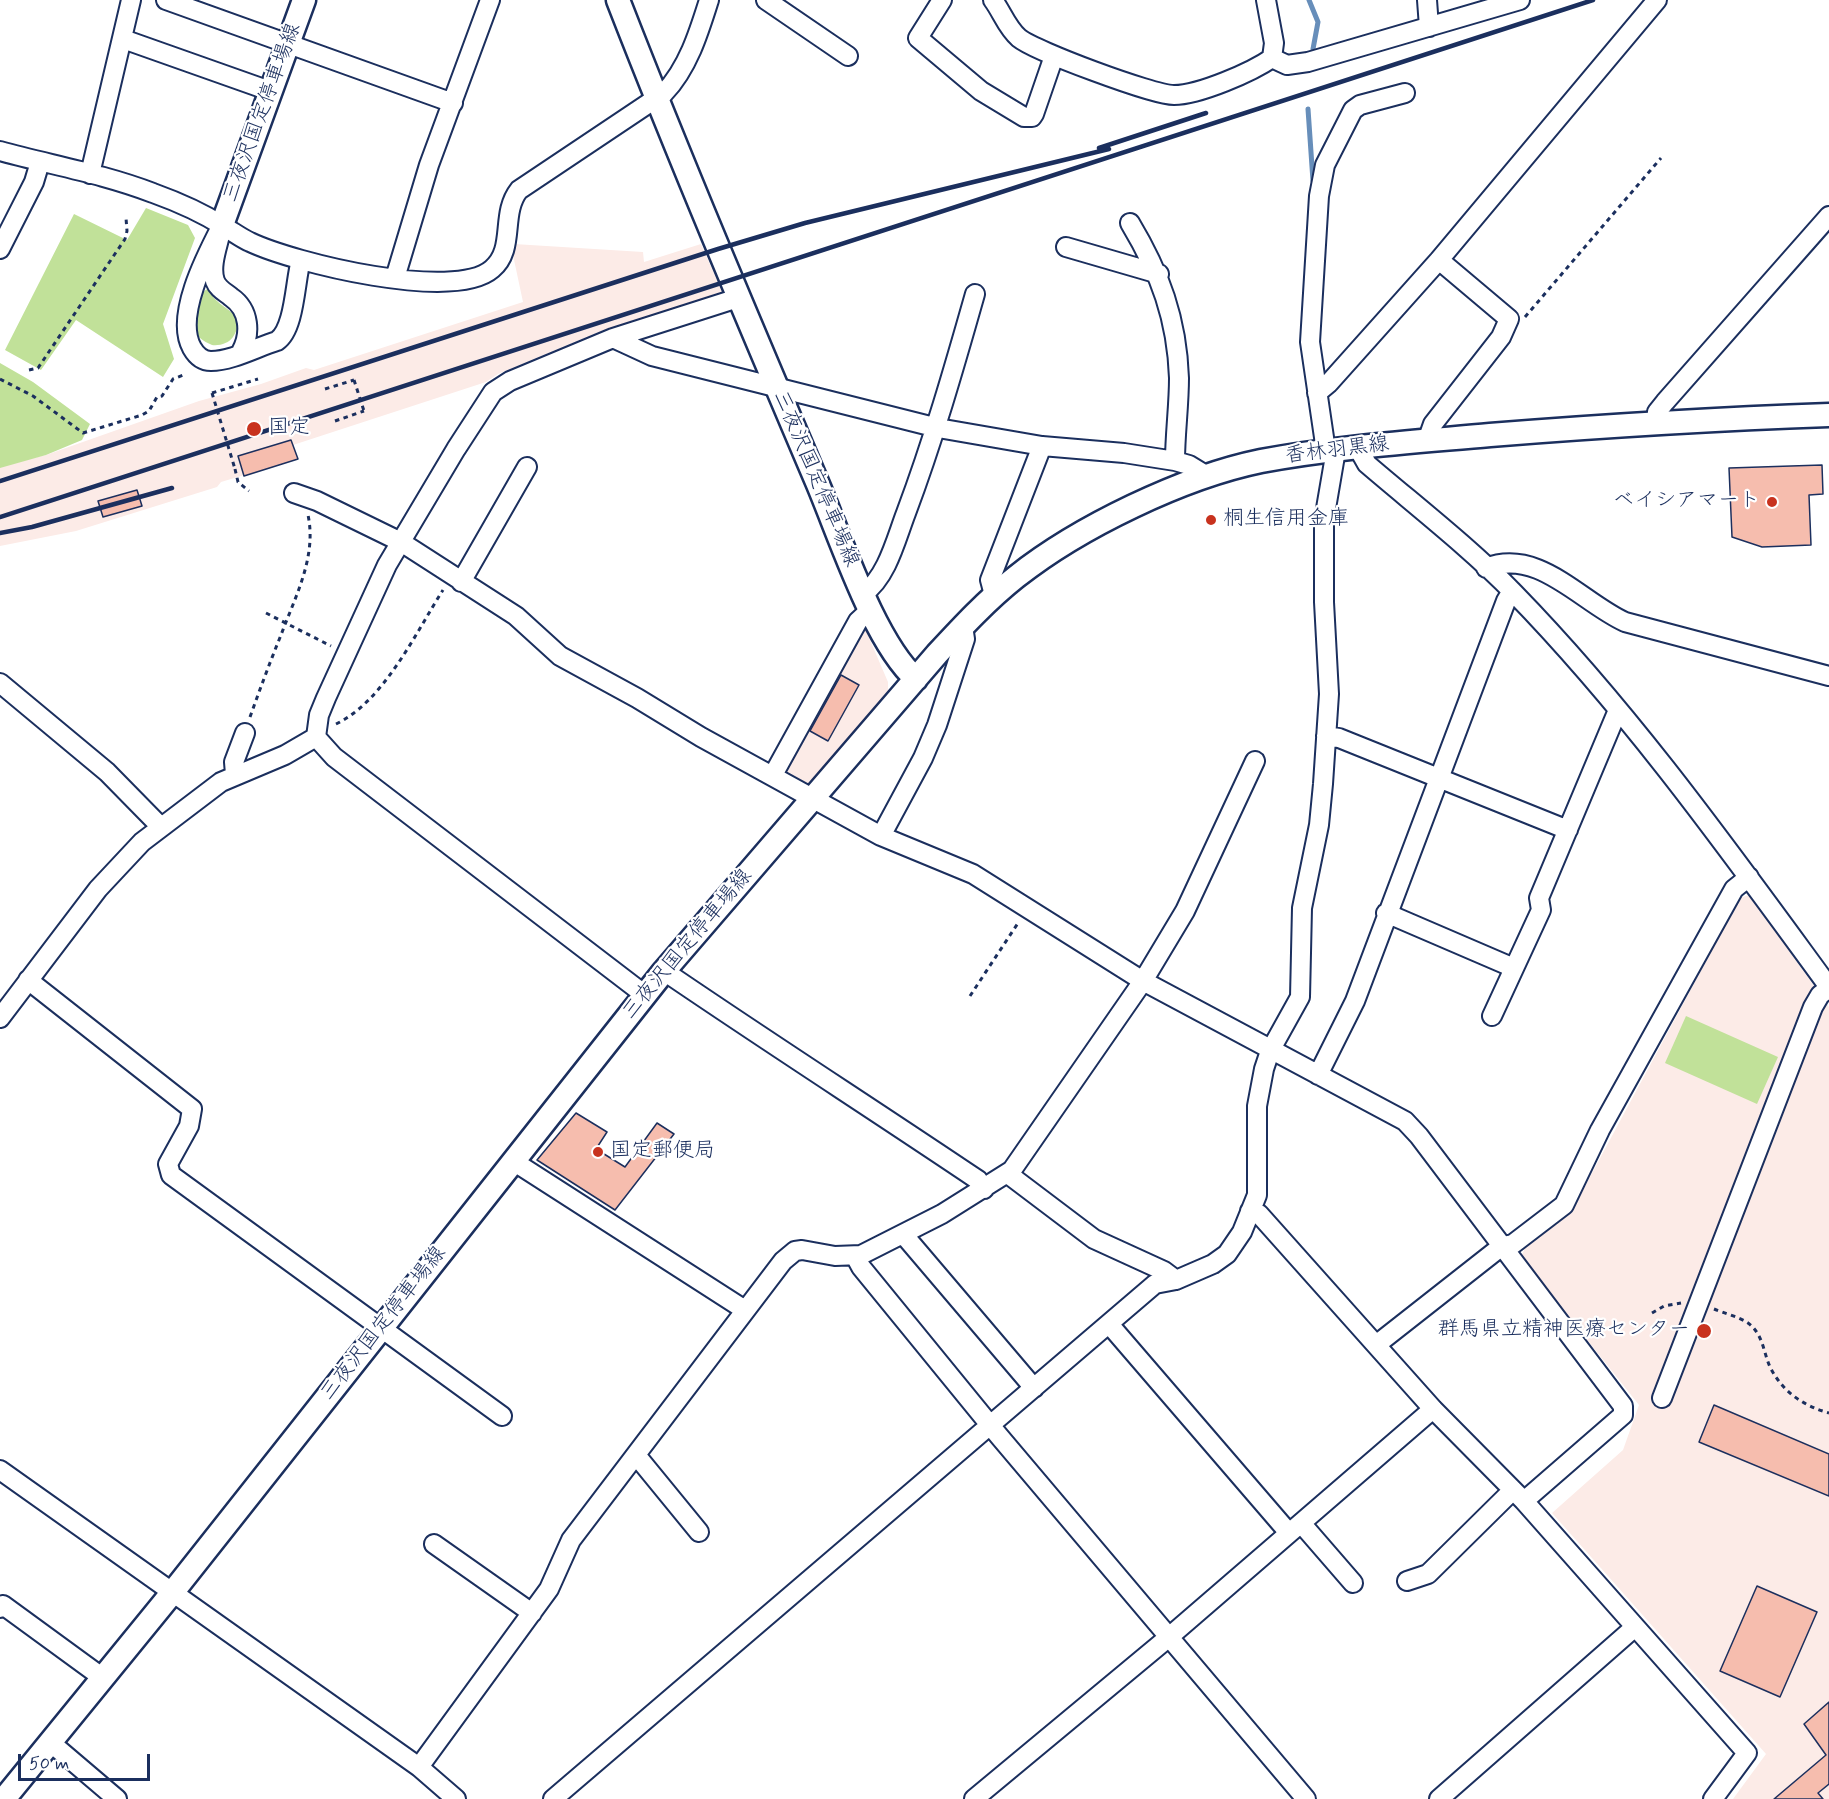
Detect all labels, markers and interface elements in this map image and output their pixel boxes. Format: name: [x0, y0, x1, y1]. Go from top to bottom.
street label: 三夜沢国定停車場線: [219, 20, 307, 206]
street label: 三夜沢国定停車場線: [766, 387, 864, 571]
place label: 国定: [268, 416, 310, 442]
marker: 国定: [245, 420, 263, 438]
street label: 香林羽黒線: [1283, 432, 1391, 470]
place label: ベイシアマート: [1613, 489, 1760, 515]
marker: ベイシアマート: [1765, 495, 1779, 509]
place label: 桐生信用金庫: [1223, 507, 1349, 533]
marker: 桐生信用金庫: [1204, 513, 1218, 527]
street label: 三夜沢国定停車場線: [618, 865, 758, 1025]
place label: 国定郵便局: [610, 1139, 715, 1165]
marker: 国定郵便局: [591, 1145, 605, 1159]
street label: 三夜沢国定停車場線: [316, 1242, 452, 1406]
place label: 群馬県立精神医療センター: [1438, 1318, 1690, 1344]
marker: 群馬県立精神医療センター: [1695, 1322, 1713, 1340]
scale bar: [21, 1742, 153, 1780]
text: 50 m: [29, 1752, 69, 1776]

